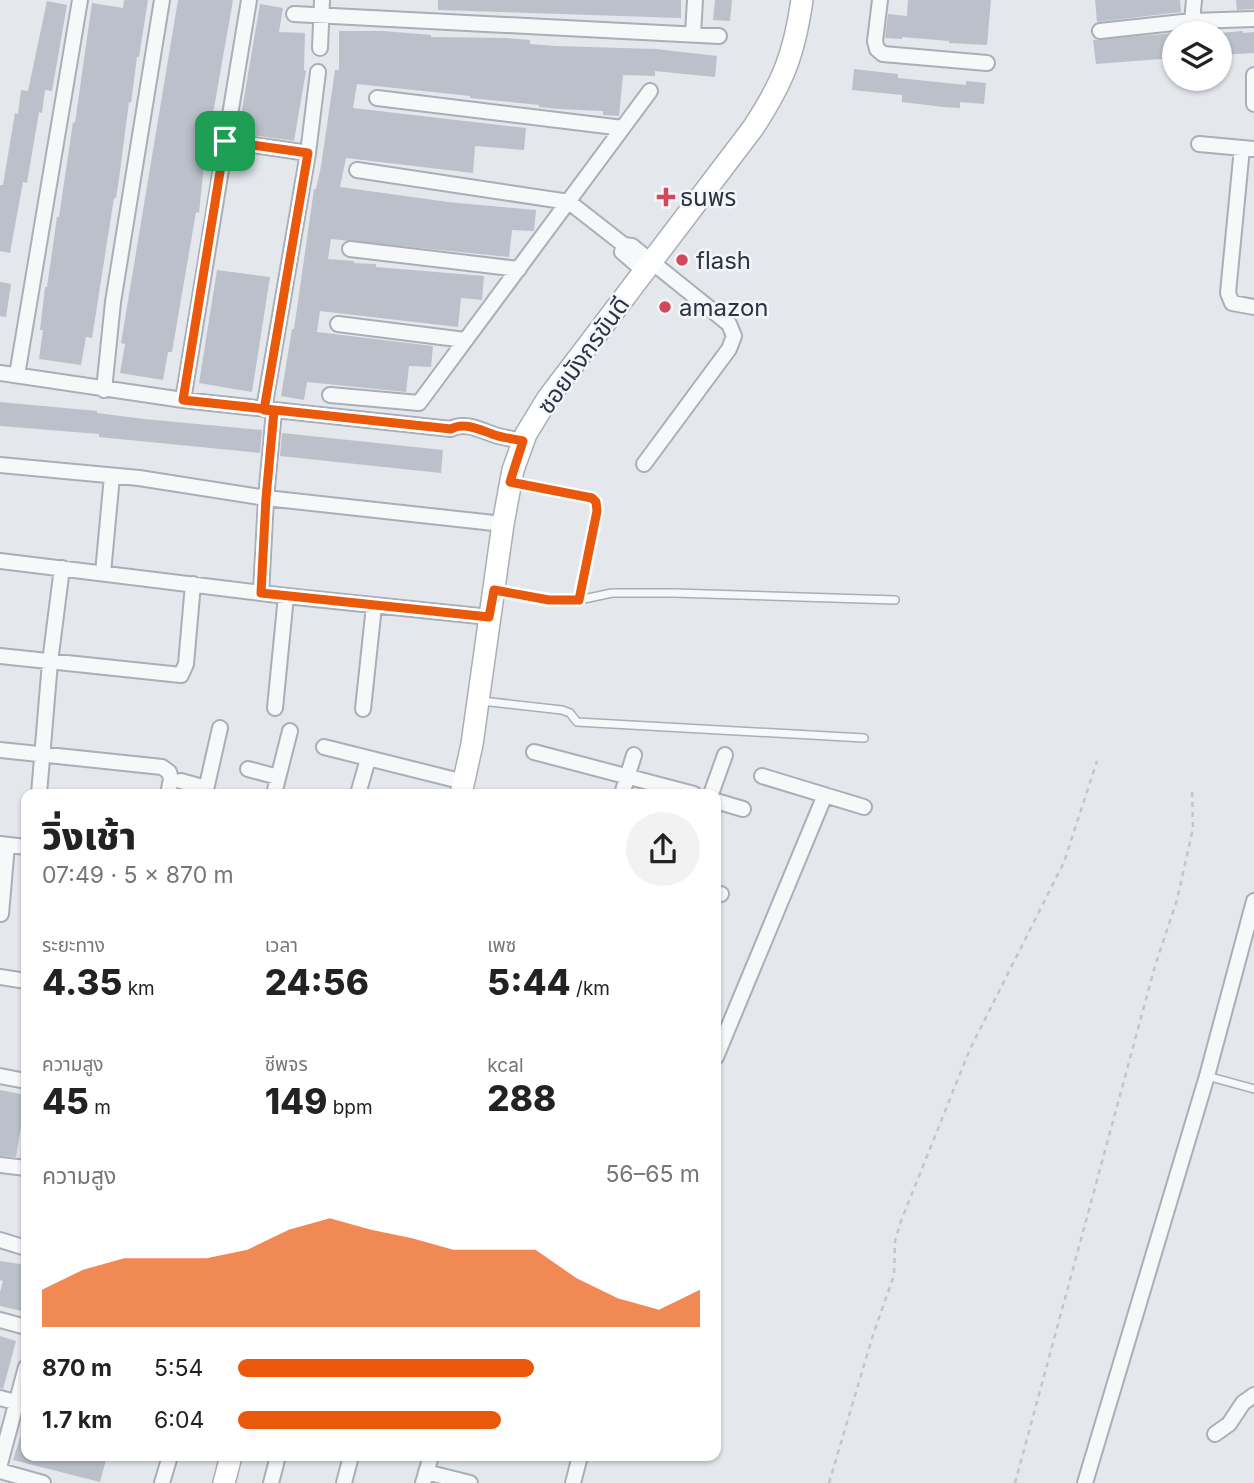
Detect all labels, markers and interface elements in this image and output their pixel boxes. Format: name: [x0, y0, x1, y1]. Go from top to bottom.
map controls: [1162, 21, 1232, 91]
button: layers: [1162, 21, 1232, 91]
pin: [195, 111, 255, 171]
icon: arrive: [206, 122, 244, 160]
place label: ธนพร: [680, 183, 736, 212]
marker: ธนพร: [658, 189, 674, 205]
place label: flash: [696, 246, 751, 275]
marker: flash: [674, 252, 690, 268]
street label: ซอยมังกรขันดี: [531, 291, 635, 419]
place label: amazon: [679, 293, 768, 322]
marker: amazon: [657, 299, 673, 315]
text: วิ่งเช้า: [42, 812, 136, 858]
button: share: [626, 812, 700, 886]
text: 07:49 · 5 × 870 m: [42, 861, 234, 889]
text: ระยะทาง: [42, 934, 105, 957]
text: เวลา: [265, 934, 298, 957]
text: เพซ: [487, 934, 516, 957]
text: 4.35: [42, 961, 122, 1003]
text: 24:56: [265, 961, 369, 1003]
text: 5:44: [487, 961, 571, 1003]
text: km: [122, 977, 155, 1000]
text: /km: [571, 977, 610, 1000]
text: ความสูง: [42, 1053, 103, 1076]
text: ชีพจร: [265, 1053, 308, 1076]
text: kcal: [487, 1054, 524, 1077]
text: 288: [487, 1077, 556, 1119]
text: 45: [42, 1080, 89, 1122]
text: 149: [265, 1080, 327, 1122]
text: m: [89, 1096, 111, 1119]
text: bpm: [327, 1096, 373, 1119]
text: 56–65 m: [605, 1160, 700, 1188]
text: ความสูง: [42, 1162, 116, 1190]
text: 870 m: [42, 1354, 112, 1382]
text: 5:54: [154, 1354, 203, 1382]
text: 1.7 km: [42, 1406, 112, 1434]
text: 6:04: [154, 1406, 204, 1434]

